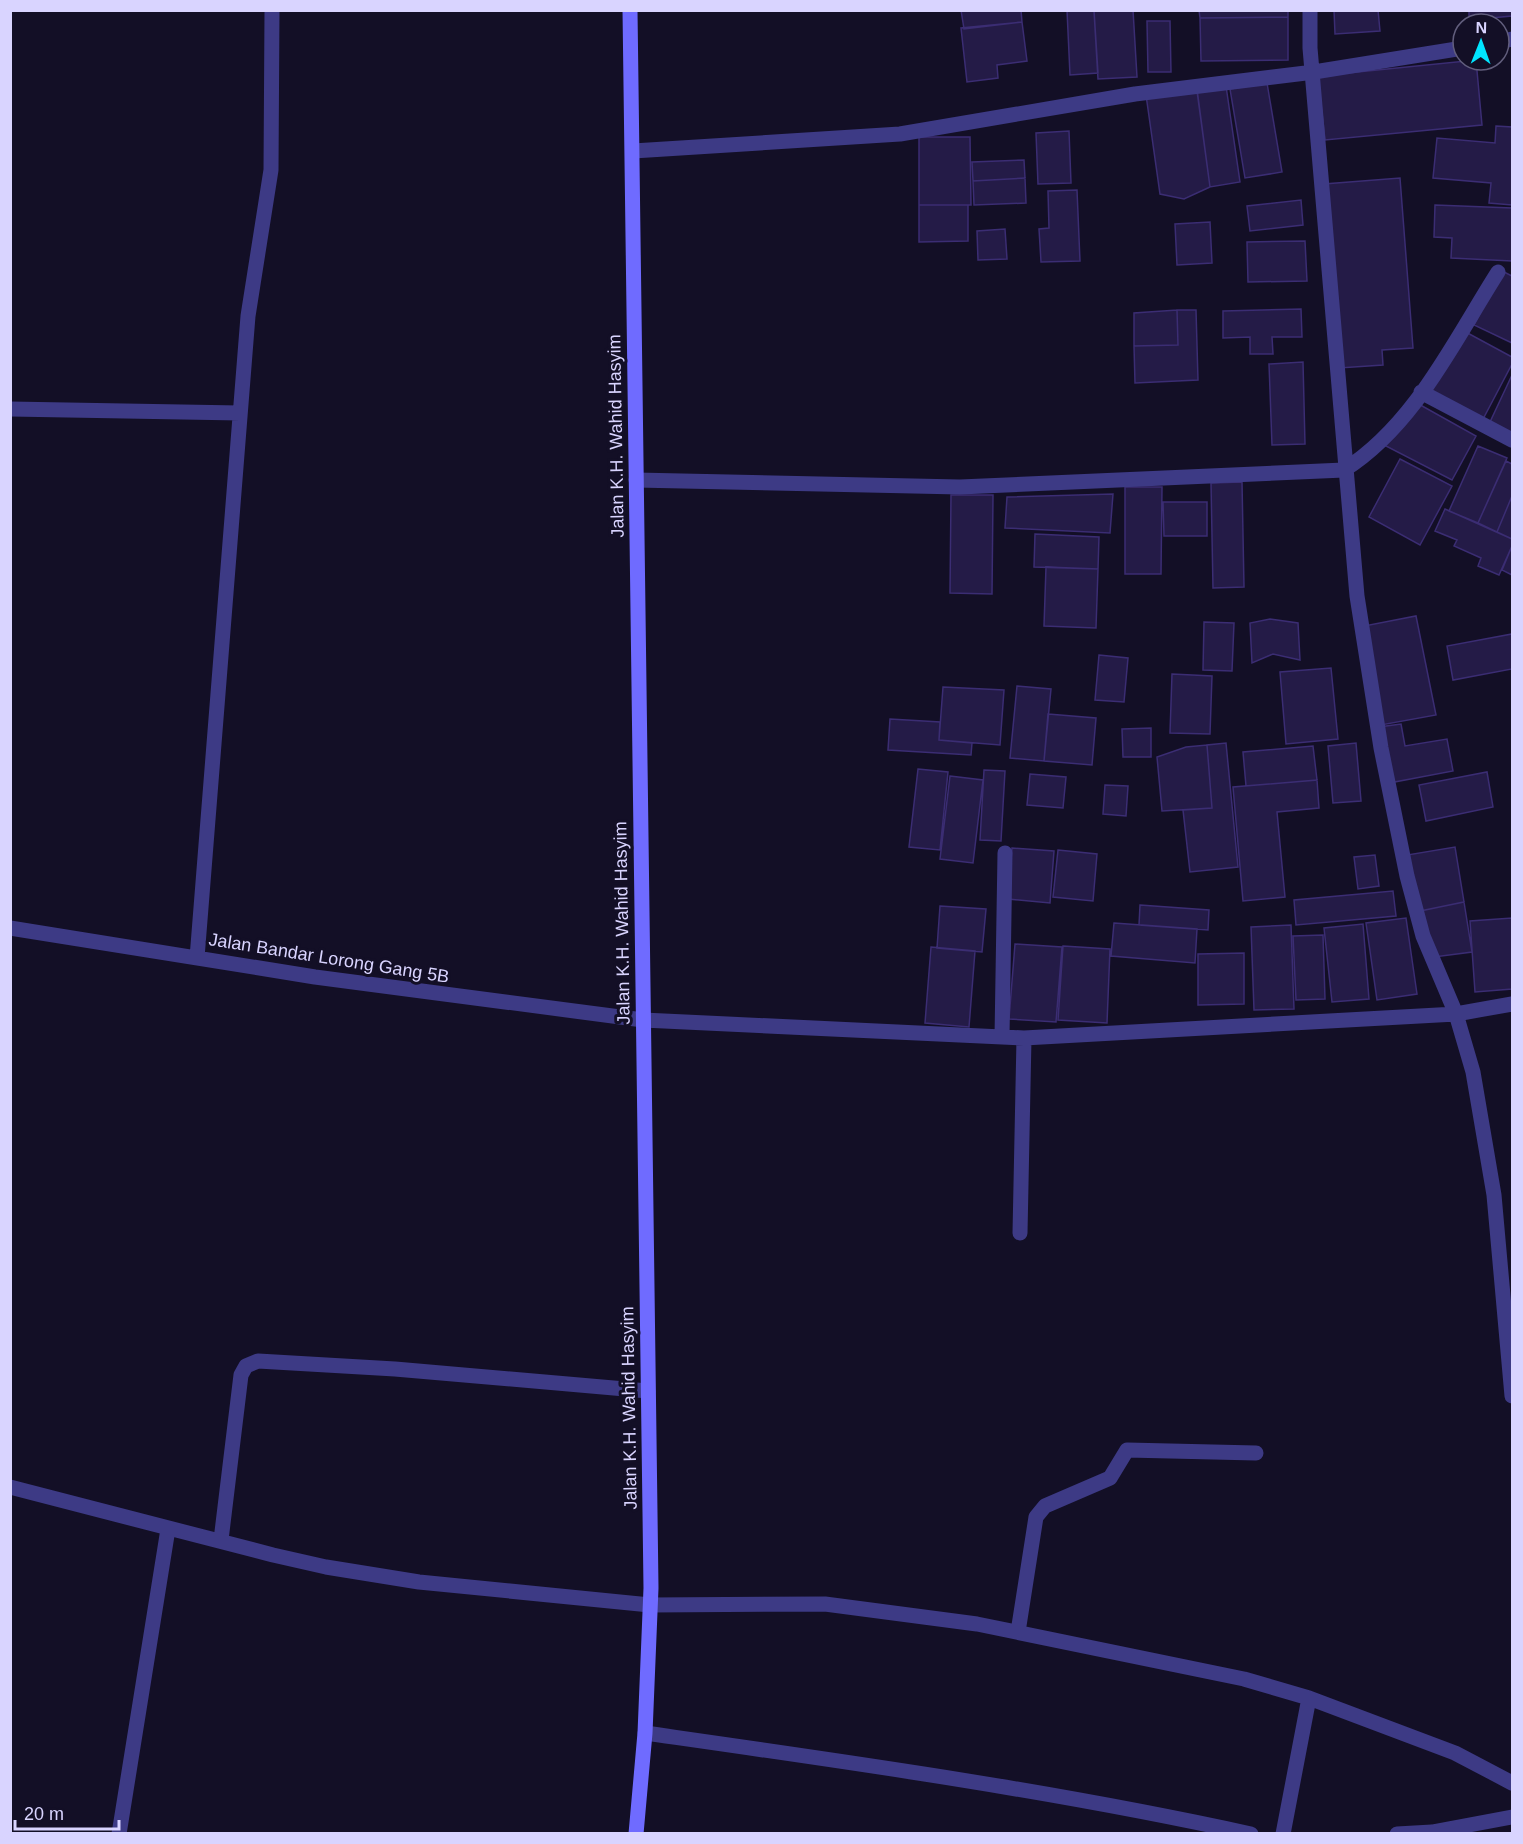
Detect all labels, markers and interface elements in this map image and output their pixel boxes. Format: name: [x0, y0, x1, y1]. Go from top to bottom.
north arrow: [1451, 12, 1511, 72]
text: N: [1475, 19, 1487, 36]
street label: Jalan K.H. Wahid Hasyim: [604, 334, 628, 538]
street label: Jalan K.H. Wahid Hasyim: [610, 821, 634, 1025]
street label: Jalan Bandar Lorong Gang 5B: [207, 929, 451, 987]
street label: Jalan K.H. Wahid Hasyim: [617, 1306, 641, 1510]
scale bar: [15, 1793, 118, 1831]
text: 20 m: [24, 1804, 64, 1824]

